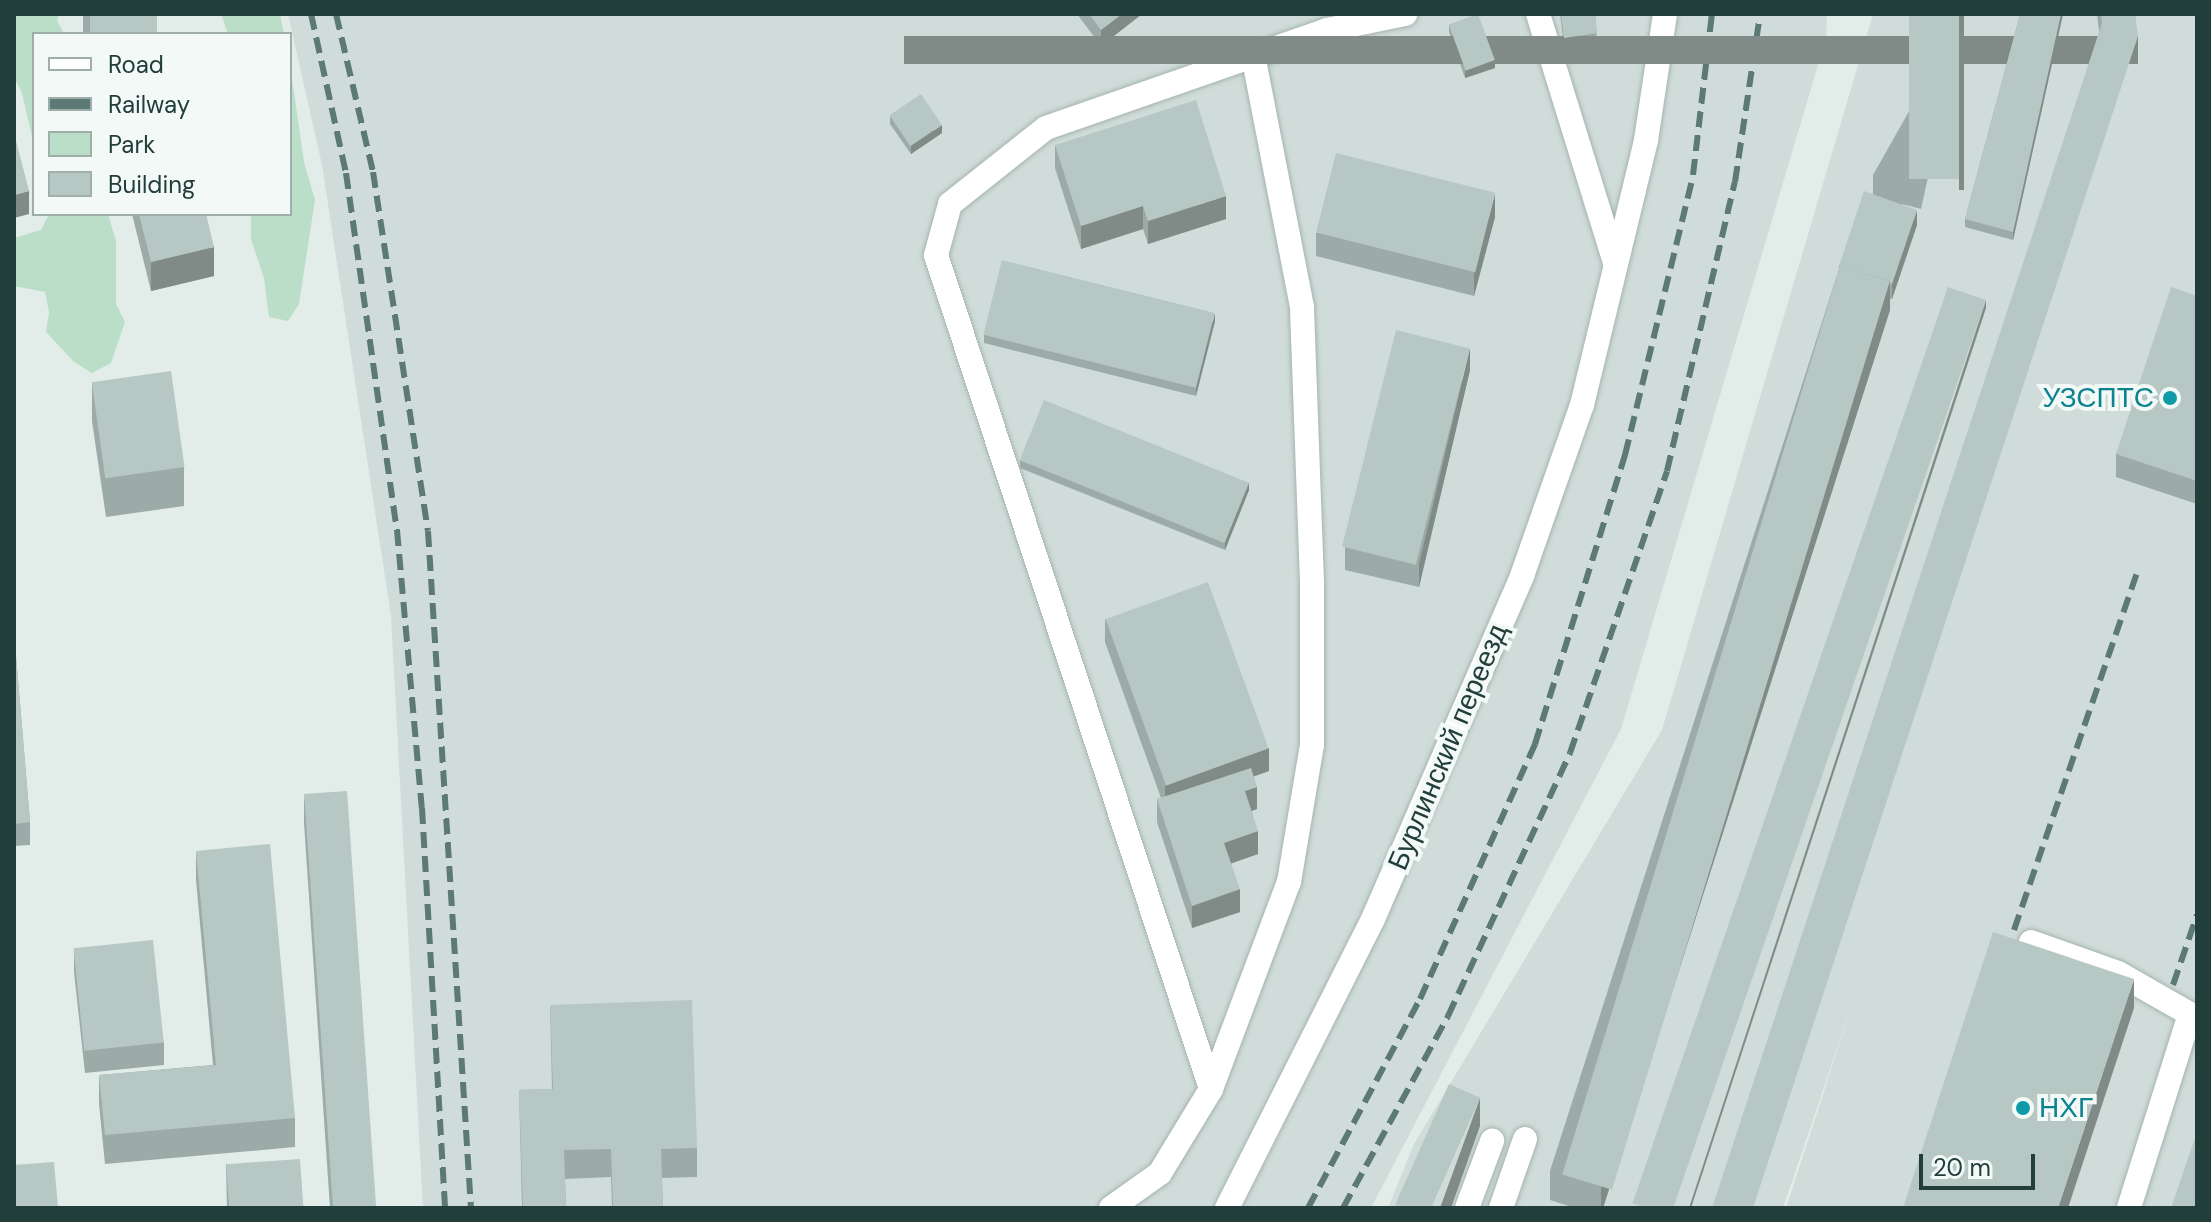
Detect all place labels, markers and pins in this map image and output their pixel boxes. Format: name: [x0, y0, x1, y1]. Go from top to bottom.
place label: УЗСПТС: [2043, 381, 2154, 415]
marker: УЗСПТС: [2161, 389, 2179, 407]
place label: НХГ: [2039, 1091, 2093, 1125]
marker: НХГ: [2014, 1099, 2032, 1117]

